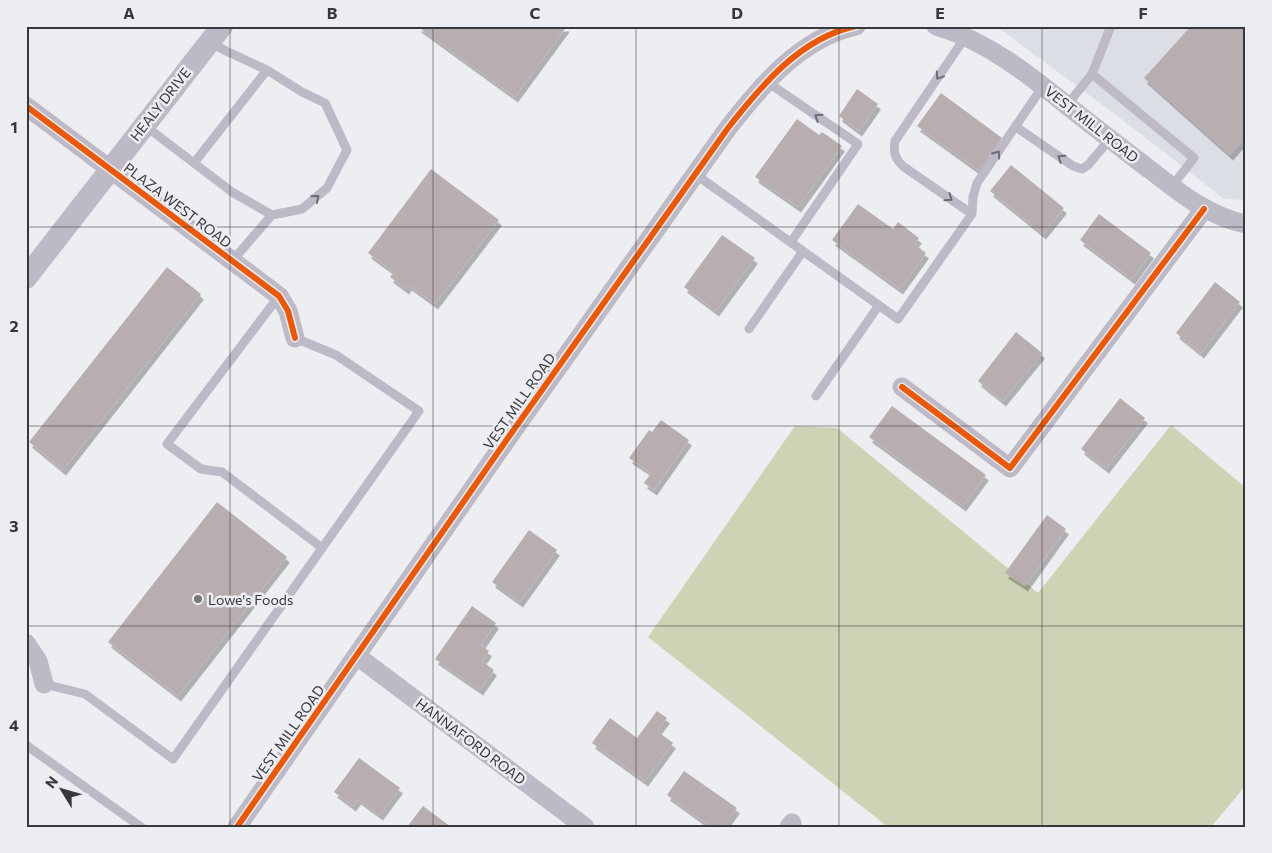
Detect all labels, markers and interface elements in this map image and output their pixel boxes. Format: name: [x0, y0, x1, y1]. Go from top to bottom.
text: A: [123, 3, 135, 22]
text: B: [327, 3, 338, 22]
text: C: [530, 3, 541, 22]
text: D: [731, 3, 743, 22]
text: E: [935, 3, 945, 22]
text: F: [1138, 3, 1148, 22]
street label: HEALY DRIVE: [126, 64, 194, 144]
one-way arrow: [936, 70, 945, 80]
street label: VEST MILL ROAD: [1042, 82, 1142, 166]
one-way arrow: [814, 114, 823, 123]
text: 1: [10, 117, 18, 136]
one-way arrow: [991, 150, 1000, 160]
one-way arrow: [1057, 155, 1067, 164]
street label: PLAZA WEST ROAD: [121, 159, 235, 251]
one-way arrow: [943, 192, 953, 201]
one-way arrow: [310, 194, 319, 203]
text: 2: [9, 316, 19, 335]
street label: VEST MILL ROAD: [479, 350, 559, 452]
text: 3: [9, 516, 19, 535]
place label: Lowe's Foods: [208, 591, 293, 608]
marker: Lowe's Foods: [192, 593, 204, 605]
street label: VEST MILL ROAD: [248, 682, 328, 784]
street label: HANNAFORD ROAD: [413, 694, 529, 788]
text: 4: [9, 715, 19, 734]
north arrow: [38, 766, 88, 816]
text: N: [41, 773, 61, 791]

